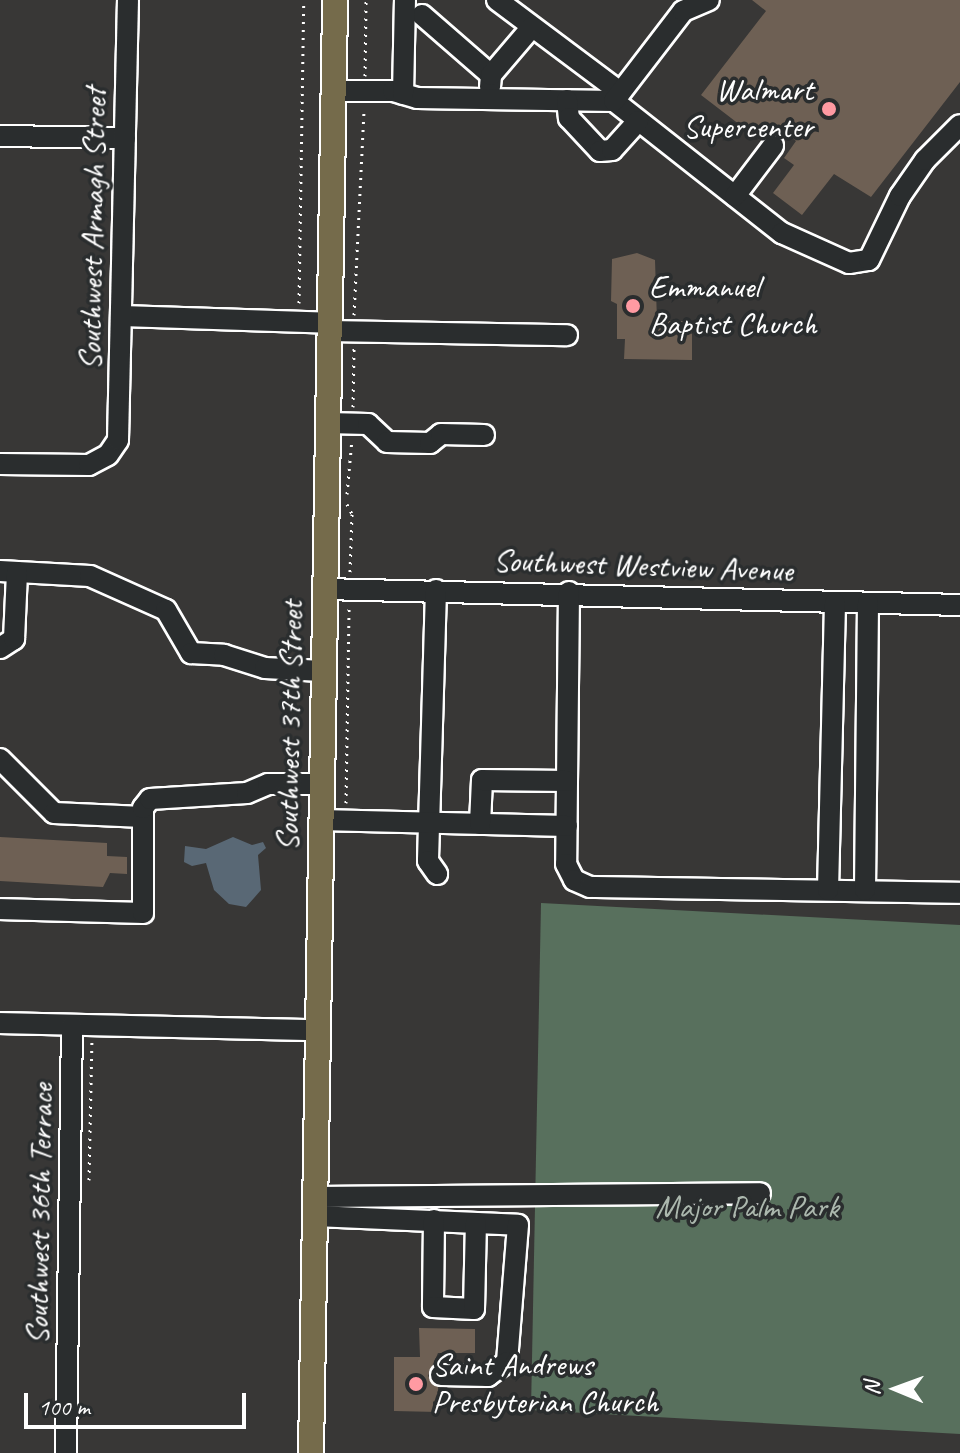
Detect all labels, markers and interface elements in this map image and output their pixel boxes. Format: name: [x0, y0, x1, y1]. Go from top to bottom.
place label: Walmart Supercenter: [683, 72, 813, 147]
street label: Southwest Armagh Street: [71, 87, 115, 371]
marker: Walmart Supercenter: [820, 100, 838, 118]
place label: Emmanuel Baptist Church: [649, 269, 818, 344]
marker: Emmanuel Baptist Church: [624, 297, 642, 315]
street label: Southwest Westview Avenue: [493, 542, 793, 590]
street label: Southwest 37th Street: [269, 600, 311, 852]
street label: Southwest 36th Terrace: [19, 1083, 61, 1345]
park label: Major Palm Park: [654, 1188, 840, 1226]
place label: Saint Andrews Presbyterian Church: [432, 1347, 659, 1422]
north arrow: [856, 1349, 936, 1429]
marker: Saint Andrews Presbyterian Church: [407, 1375, 425, 1393]
scale bar: [28, 1377, 250, 1427]
text: N: [858, 1382, 886, 1396]
text: 100 m: [38, 1392, 90, 1422]

